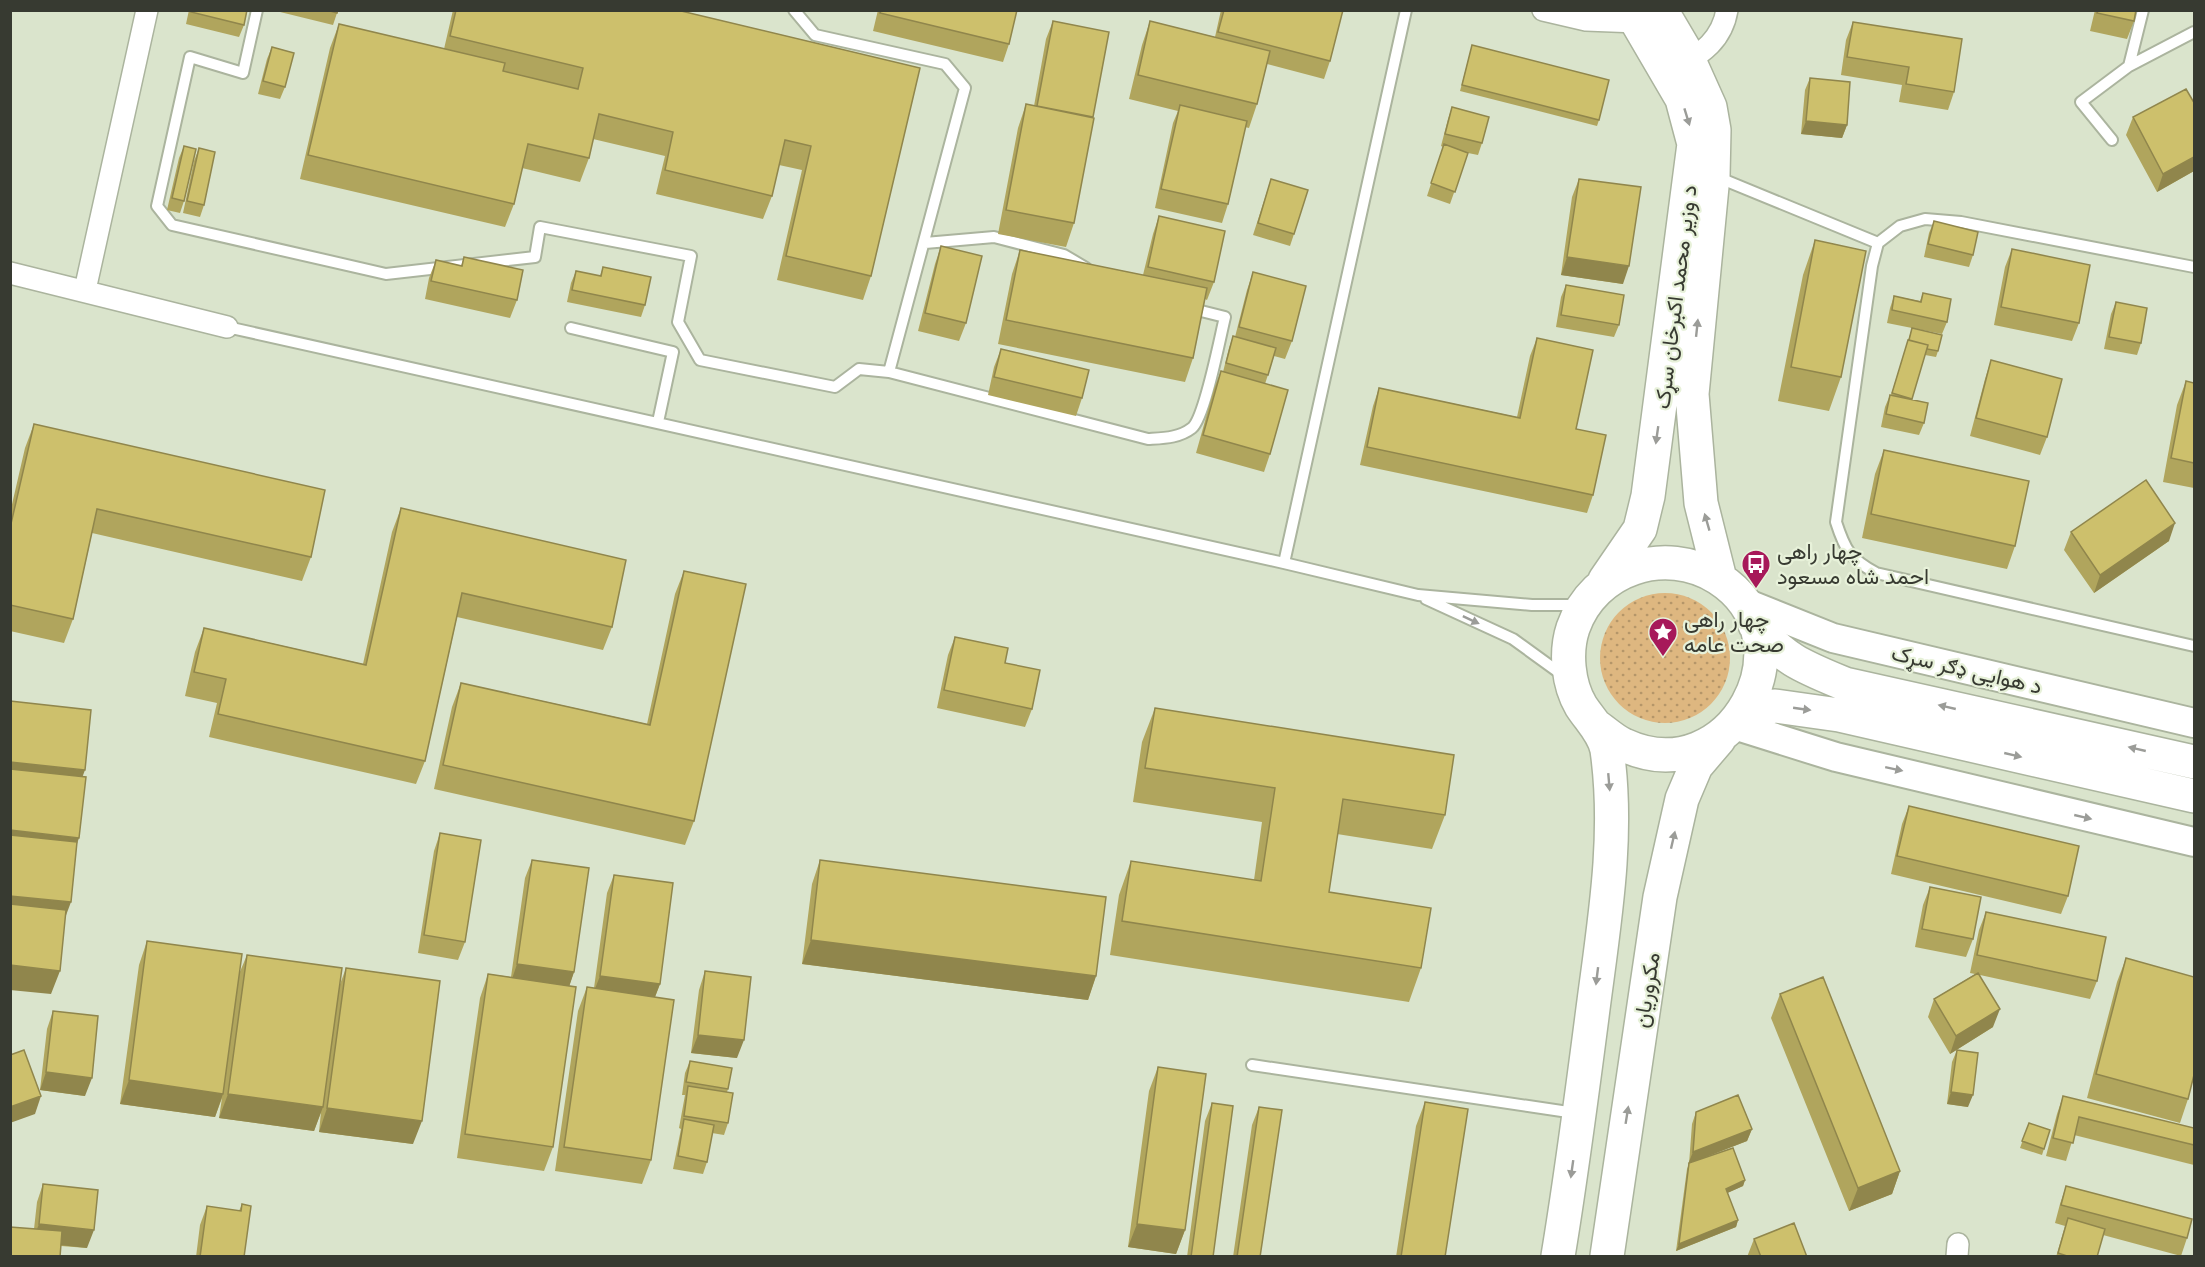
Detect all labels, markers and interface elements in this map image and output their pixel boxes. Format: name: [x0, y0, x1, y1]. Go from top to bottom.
one-way arrow: [1683, 108, 1693, 126]
street label: د وزیر محمد اکبرخان سړک: [1647, 183, 1704, 411]
one-way arrow: [1692, 319, 1702, 338]
one-way arrow: [1652, 425, 1661, 444]
one-way arrow: [1701, 513, 1711, 531]
place label: چهار راهی احمد شاه مسعود: [1777, 537, 1929, 590]
bus stop icon: چهار راهی احمد شاه مسعود: [1740, 548, 1772, 590]
place label: چهار راهی صحت عامه: [1684, 605, 1784, 658]
one-way arrow: [1462, 615, 1480, 625]
place icon: چهار راهی صحت عامه: [1647, 616, 1679, 658]
street label: د هوایی ډګر سړک: [1889, 638, 2045, 701]
one-way arrow: [1938, 701, 1956, 711]
one-way arrow: [1793, 705, 1812, 714]
one-way arrow: [2128, 744, 2147, 753]
one-way arrow: [2004, 750, 2023, 760]
one-way arrow: [1884, 765, 1903, 774]
one-way arrow: [1604, 772, 1614, 791]
one-way arrow: [2073, 812, 2092, 822]
one-way arrow: [1669, 830, 1678, 849]
street label: مکروریان: [1626, 950, 1666, 1030]
one-way arrow: [1593, 966, 1602, 985]
one-way arrow: [1623, 1106, 1632, 1125]
one-way arrow: [1568, 1160, 1577, 1179]

